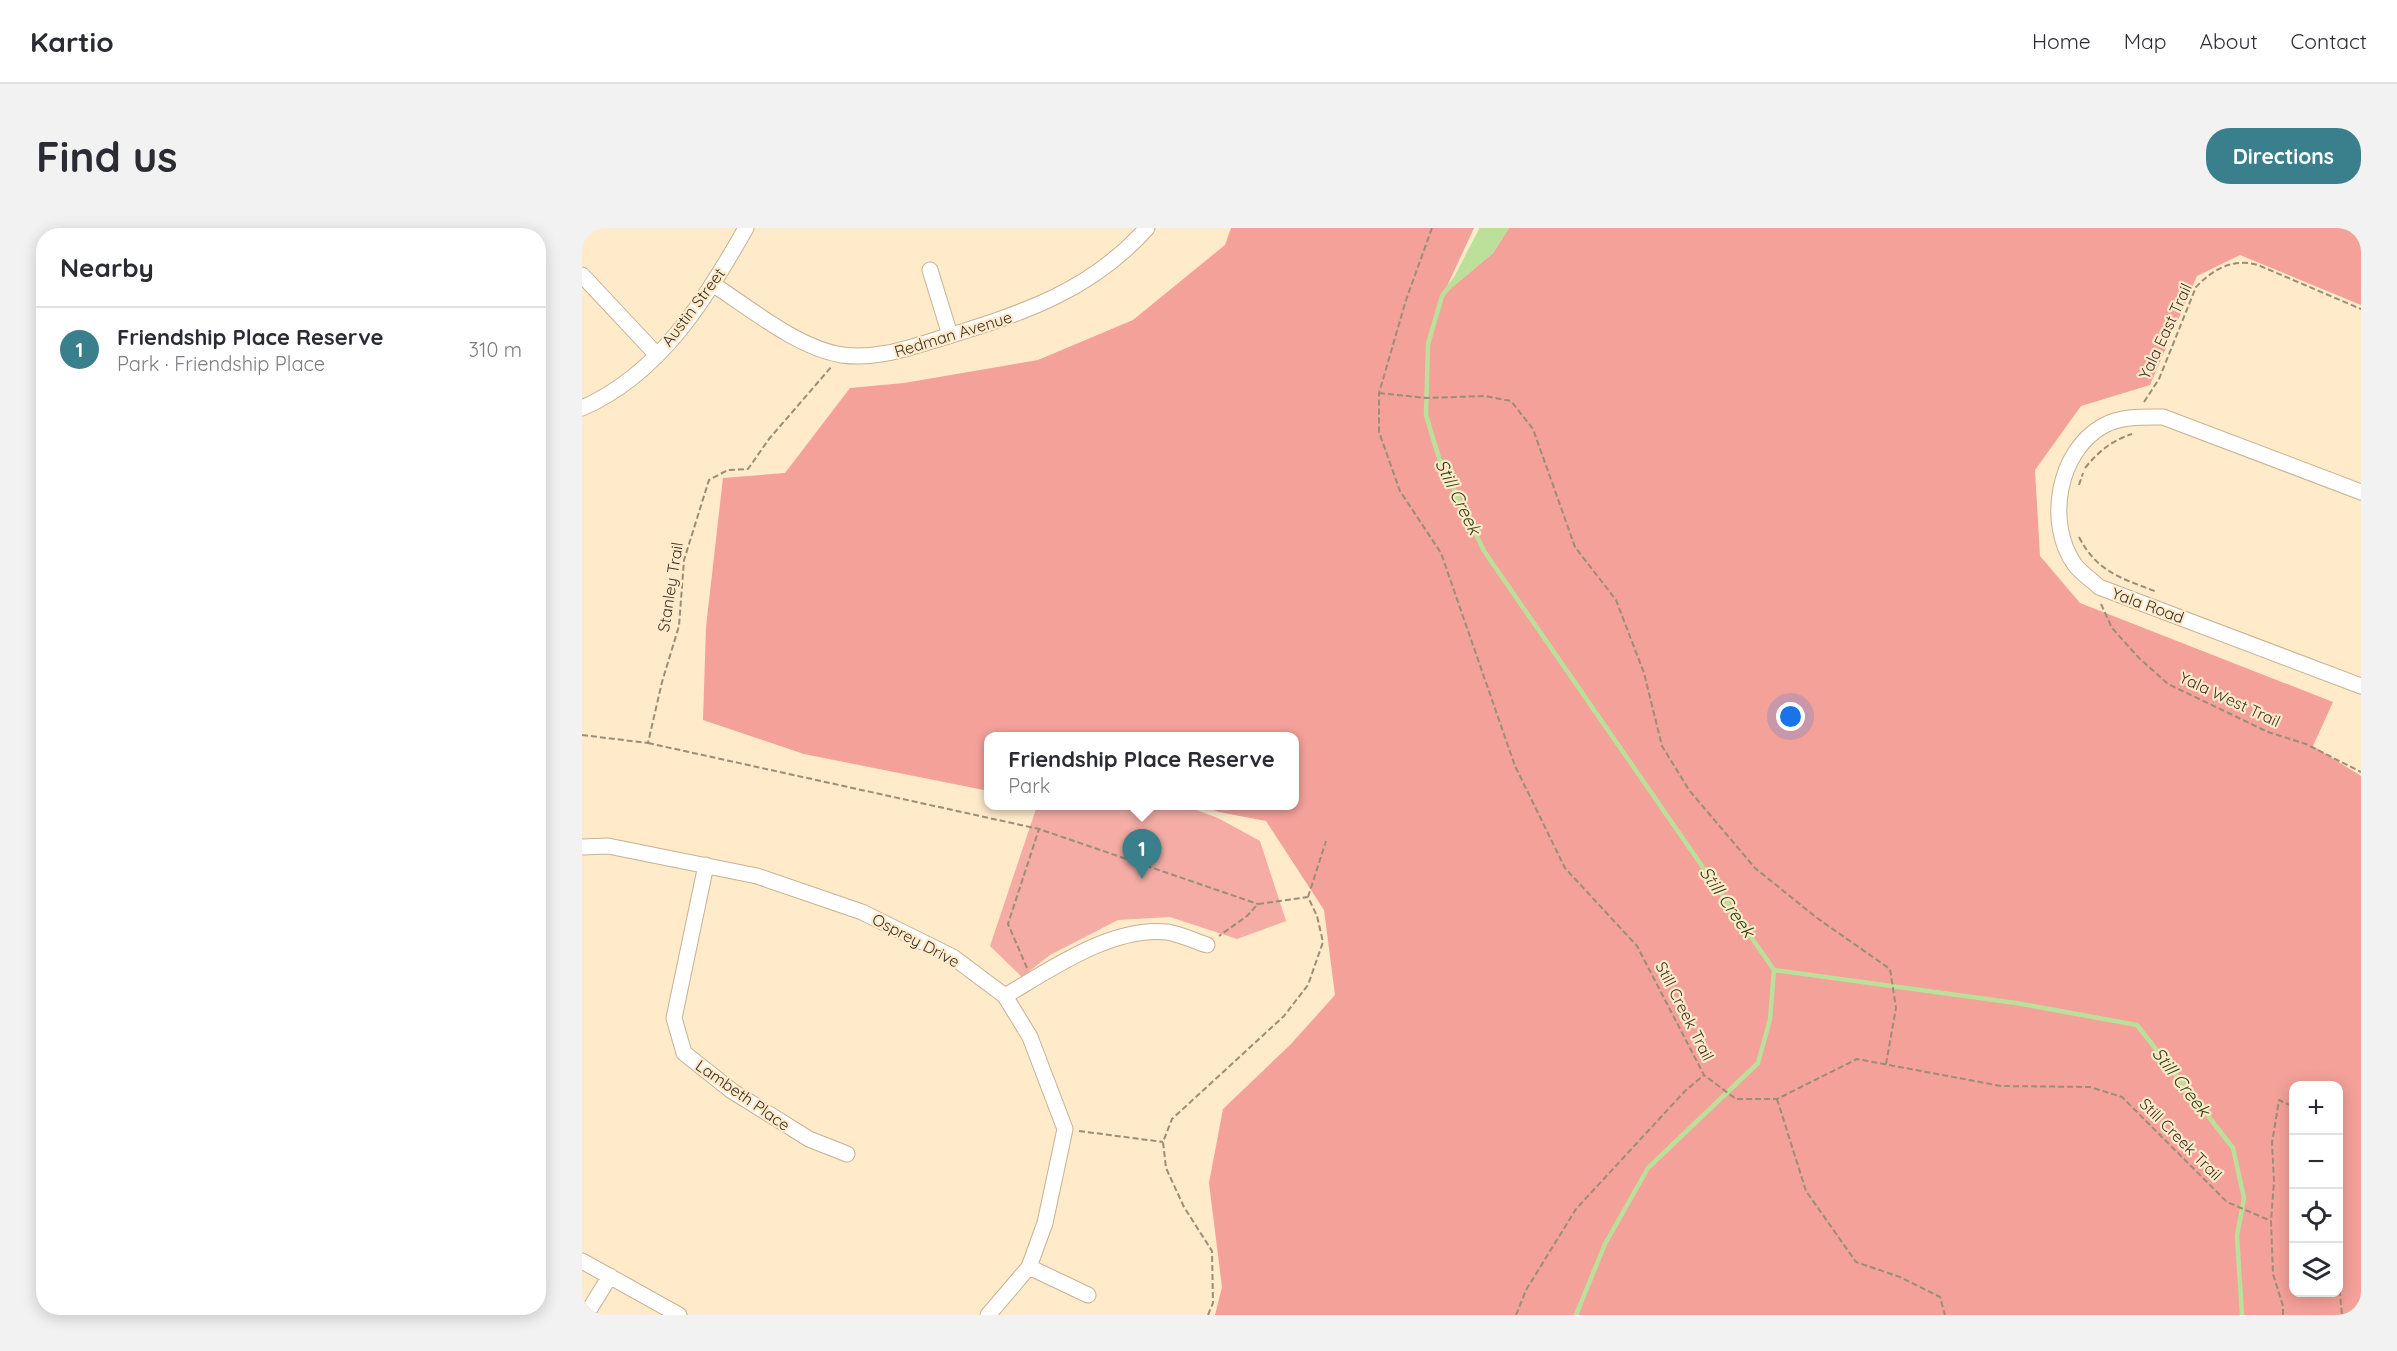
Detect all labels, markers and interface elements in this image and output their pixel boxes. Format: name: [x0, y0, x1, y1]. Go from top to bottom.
text: Kartio: [30, 24, 114, 59]
text: Home: [2032, 28, 2091, 54]
text: Map: [2124, 28, 2167, 54]
text: About: [2200, 28, 2258, 54]
text: Contact: [2291, 28, 2367, 54]
button: Directions: [2206, 128, 2361, 184]
text: Find us: [36, 130, 178, 183]
text: Nearby: [60, 251, 154, 284]
street label: Austin Street: [657, 264, 729, 350]
street label: Yala East Trail: [2134, 280, 2196, 382]
street label: Redman Avenue: [892, 307, 1014, 361]
text: Friendship Place Reserve: [117, 323, 384, 351]
text: 1: [76, 337, 83, 362]
text: 310 m: [469, 337, 522, 362]
text: Park · Friendship Place: [117, 351, 325, 376]
water label: Still Creek: [1430, 455, 1487, 540]
street label: Stanley Trail: [653, 541, 687, 633]
street label: Yala Road: [2109, 583, 2187, 627]
street label: Yala West Trail: [2176, 667, 2284, 731]
your location: [1776, 702, 1805, 731]
popup: [984, 732, 1299, 810]
text: Friendship Place Reserve: [1008, 745, 1275, 773]
text: Park: [1008, 773, 1051, 798]
pin: 1: [1122, 830, 1162, 879]
water label: Still Creek: [1695, 862, 1761, 943]
street label: Osprey Drive: [869, 909, 963, 971]
street label: Still Creek Trail: [1652, 958, 1718, 1064]
water label: Still Creek: [2147, 1042, 2216, 1122]
street label: Lambeth Place: [692, 1055, 794, 1135]
map controls: [2289, 1081, 2343, 1297]
button: +: [2289, 1081, 2343, 1135]
street label: Still Creek Trail: [2136, 1094, 2226, 1184]
button: −: [2289, 1135, 2343, 1189]
button: locate: [2289, 1189, 2343, 1243]
button: layers: [2289, 1243, 2343, 1297]

